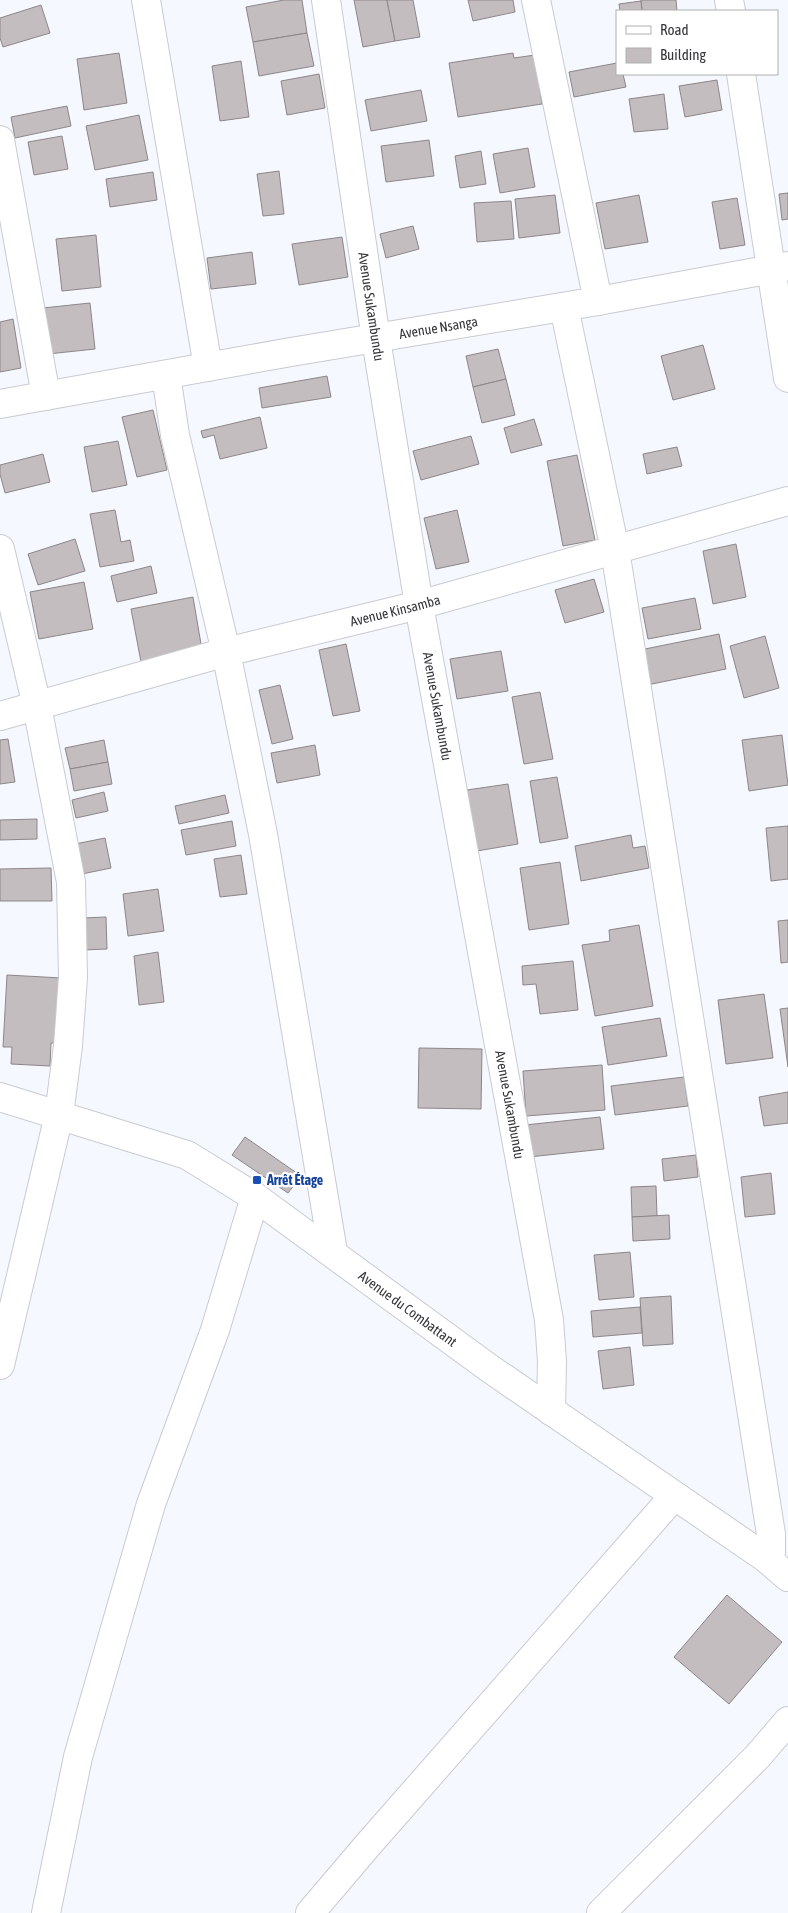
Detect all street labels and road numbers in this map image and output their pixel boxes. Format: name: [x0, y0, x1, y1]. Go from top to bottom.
street label: Avenue Sukambundu: [355, 251, 387, 362]
street label: Avenue Nsanga: [398, 313, 479, 342]
street label: Avenue Kinsamba: [348, 591, 442, 630]
street label: Avenue Sukambundu: [420, 651, 455, 762]
street label: Avenue Sukambundu: [492, 1049, 528, 1160]
street label: Avenue du Combattant: [356, 1268, 460, 1350]

